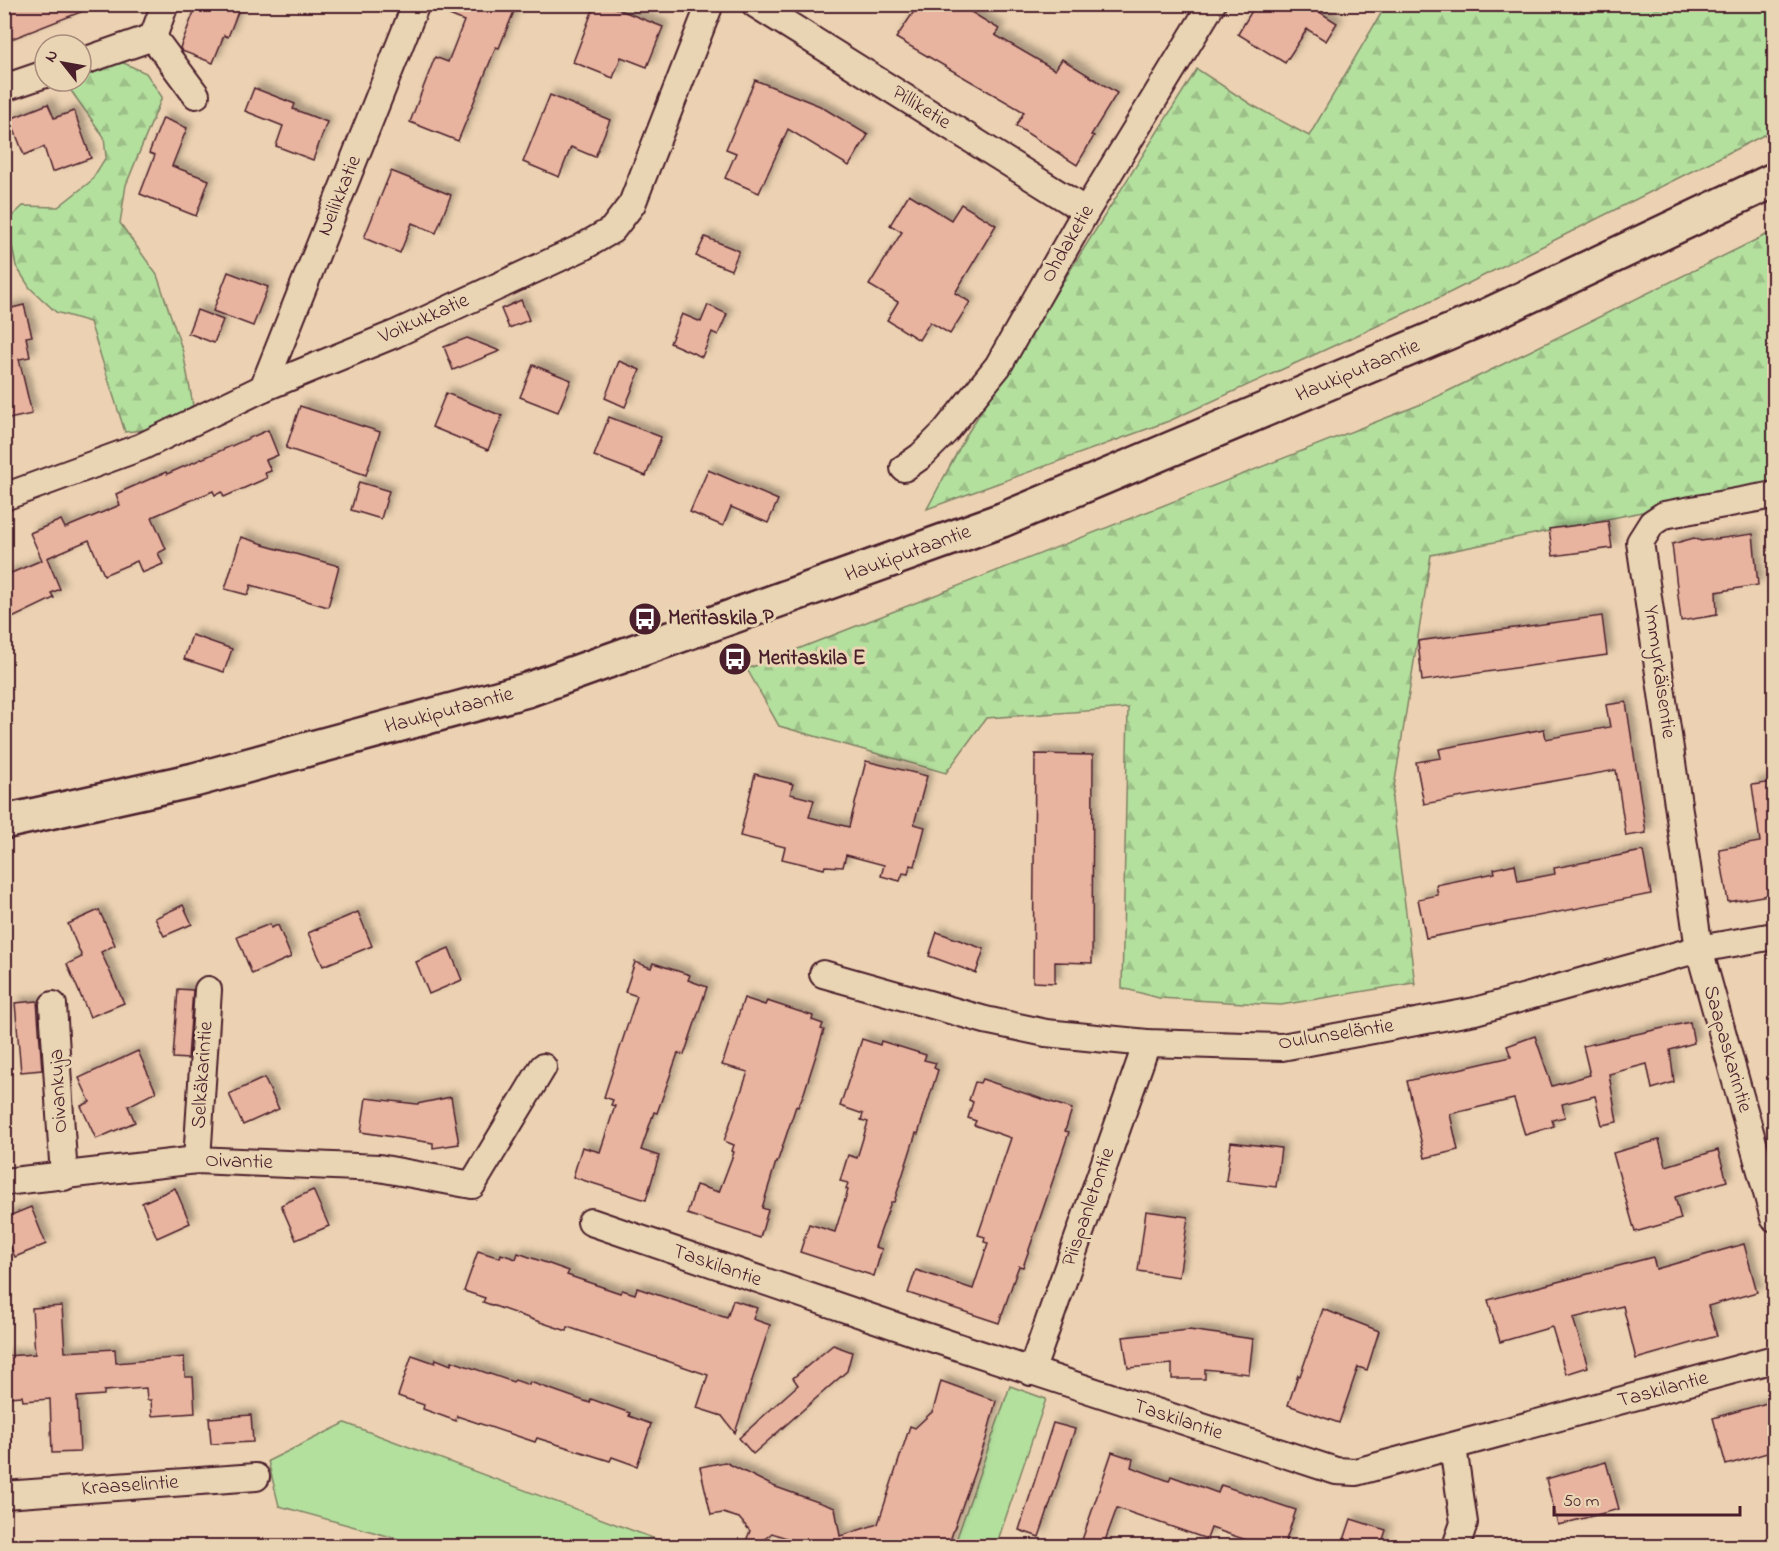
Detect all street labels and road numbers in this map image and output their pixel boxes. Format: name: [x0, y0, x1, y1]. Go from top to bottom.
street label: Pilliketie: [886, 78, 957, 138]
street label: Neilikkatie: [310, 151, 370, 241]
street label: Ohdaketie: [1034, 199, 1103, 289]
street label: Voikukkatie: [373, 286, 474, 353]
street label: Haukiputaantie: [1291, 331, 1425, 411]
street label: Haukiputaantie: [841, 517, 976, 591]
street label: Ymmyrkäisentie: [1633, 604, 1683, 741]
street label: Haukiputaantie: [381, 679, 517, 743]
street label: Saapaskarintie: [1695, 982, 1760, 1117]
street label: Oulunseläntie: [1276, 1011, 1396, 1059]
street label: Selkäkarintie: [184, 1020, 222, 1130]
street label: Oivankuja: [42, 1048, 76, 1134]
street label: Piispanletontie: [1055, 1143, 1124, 1270]
street label: Oivantie: [205, 1146, 274, 1178]
street label: Taskilantie: [668, 1237, 766, 1295]
street label: Taskilantie: [1614, 1363, 1712, 1416]
street label: Taskilantie: [1129, 1391, 1227, 1449]
street label: Kraaselintie: [80, 1468, 180, 1504]

